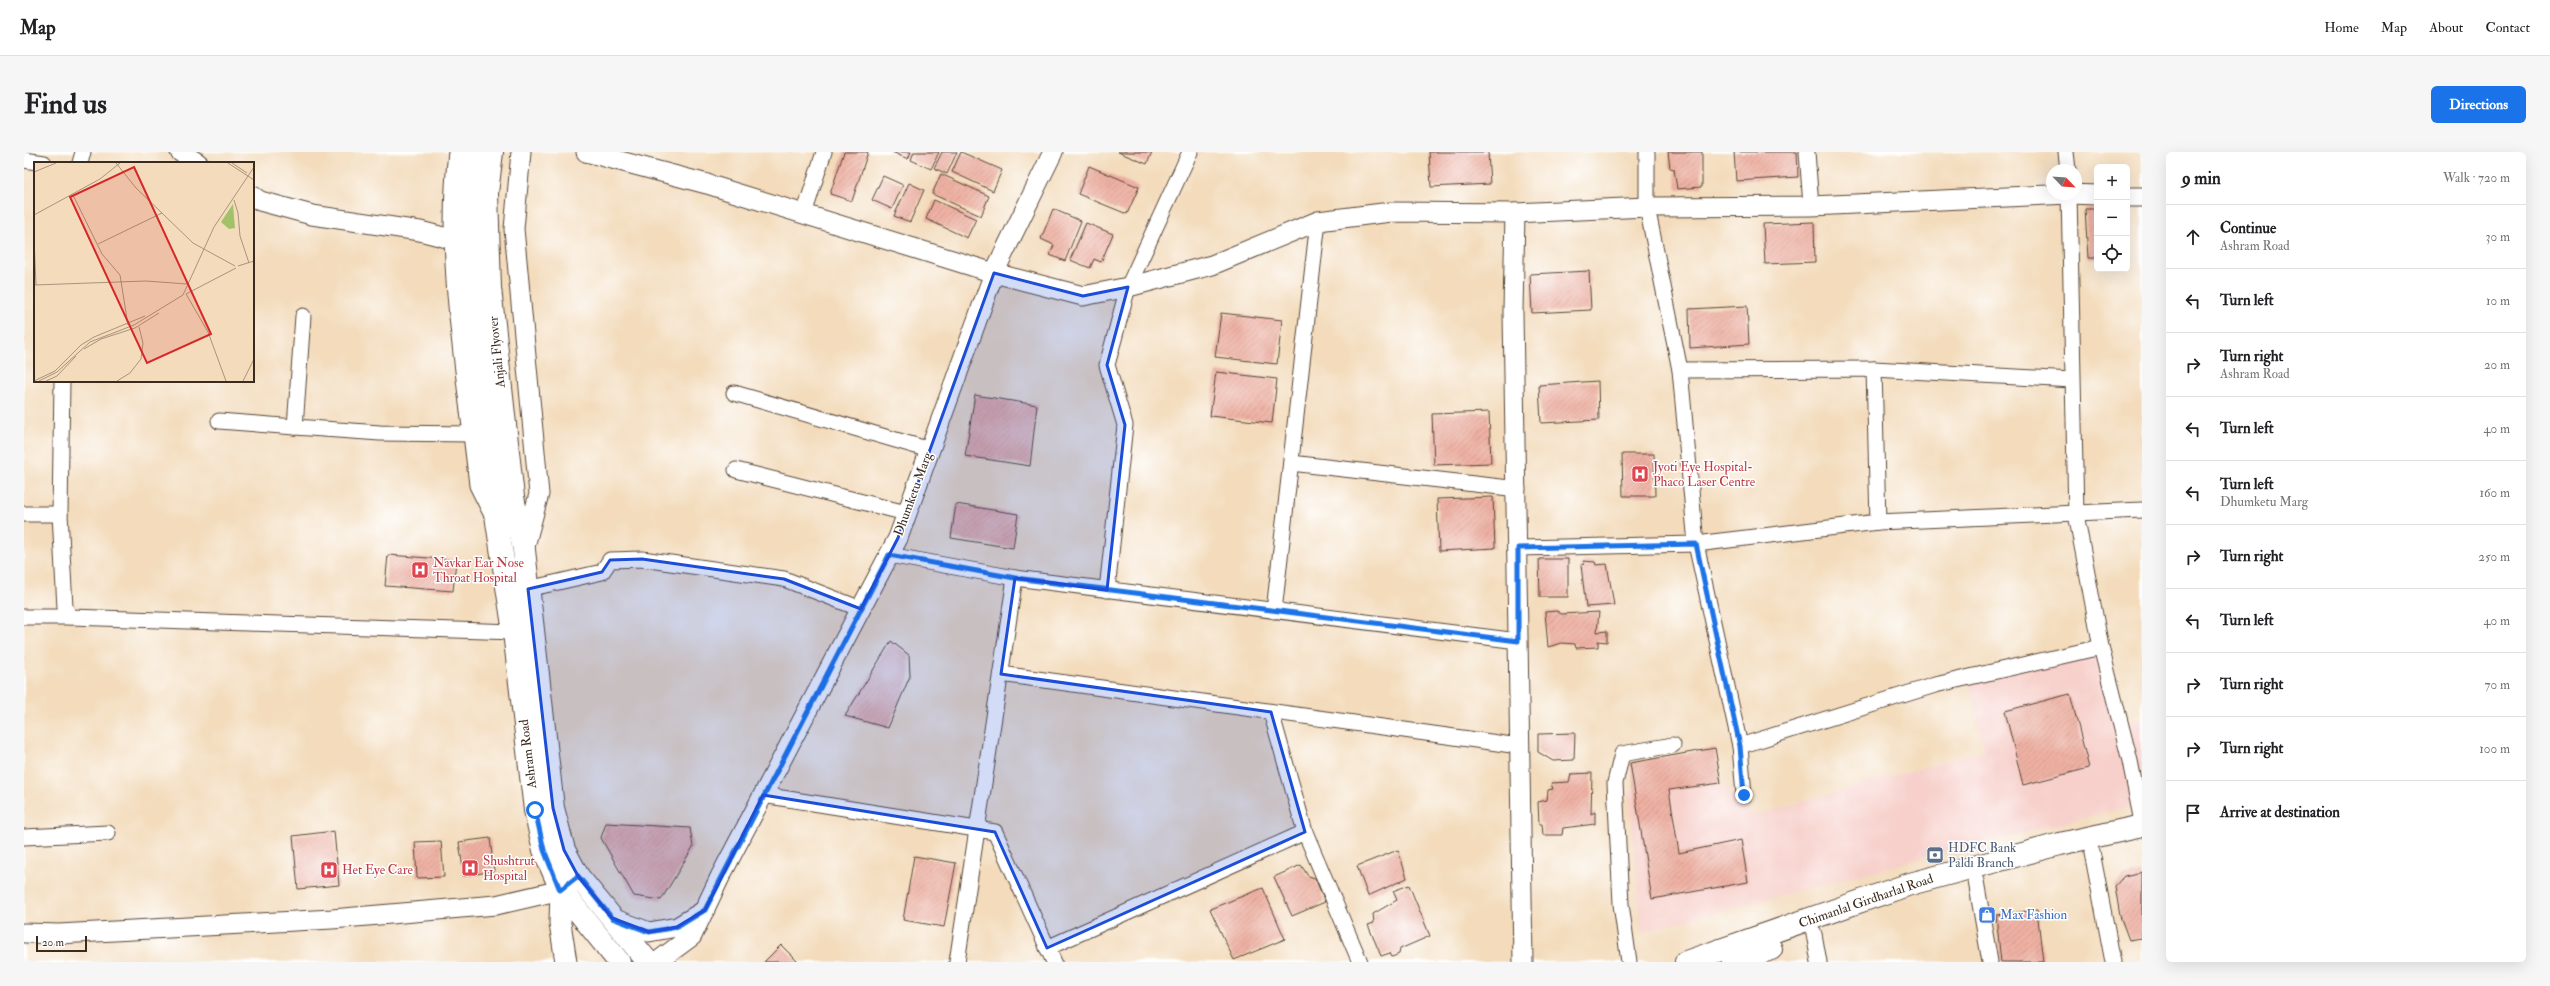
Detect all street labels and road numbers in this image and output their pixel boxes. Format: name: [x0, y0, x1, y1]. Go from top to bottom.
street label: Anjali Flyover: [485, 315, 510, 390]
street label: Dhumketu Marg: [890, 449, 936, 538]
street label: Ashram Road: [516, 718, 540, 791]
street label: Chimanlal Girdharlal Road: [1797, 870, 1936, 932]

